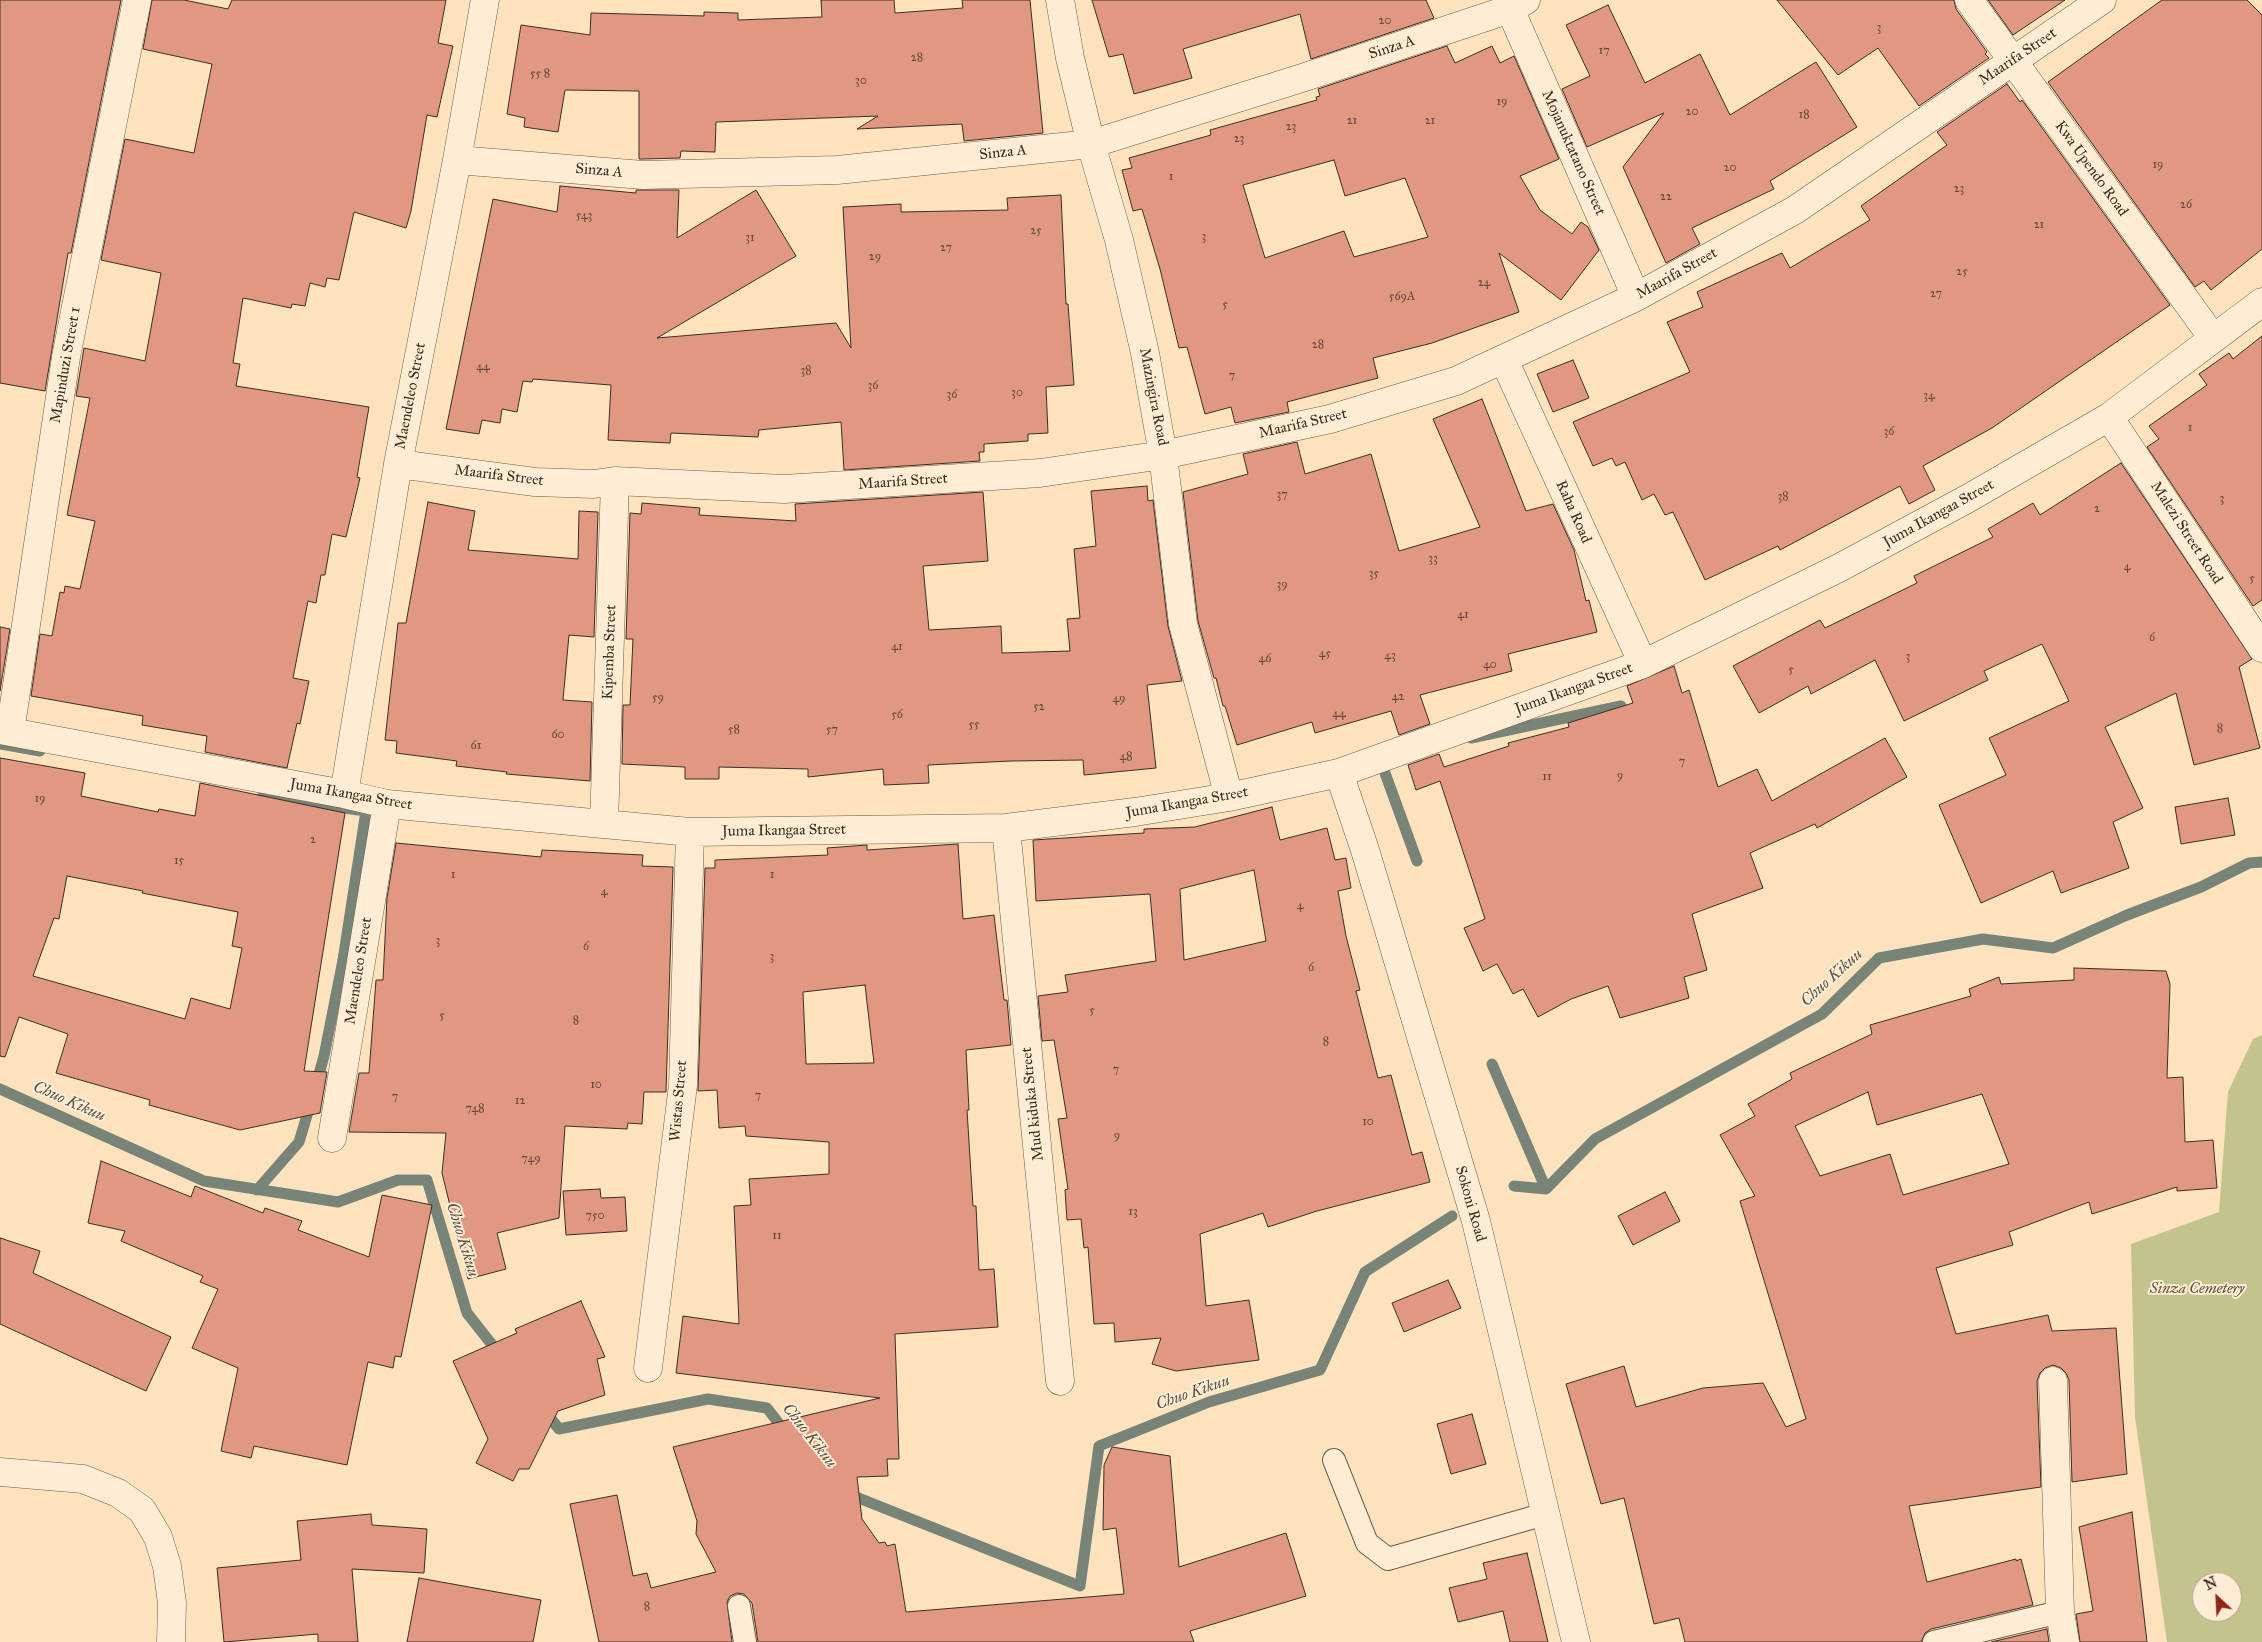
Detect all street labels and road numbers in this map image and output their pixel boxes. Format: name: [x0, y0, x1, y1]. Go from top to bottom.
street label: Maarifa Street: [1976, 24, 2060, 90]
street label: Sinza A: [1367, 32, 1417, 64]
street label: Mojanuktatano Street: [1537, 87, 1609, 219]
street label: Kwa Upendo Road: [2050, 118, 2132, 220]
street label: Sinza A: [978, 142, 1028, 164]
street label: Sinza A: [575, 160, 623, 182]
street label: Maarifa Street: [1633, 244, 1721, 304]
street label: Mapinduzi Street 1: [47, 305, 85, 425]
street label: Maendeleo Street: [392, 341, 430, 451]
street label: Mazingira Road: [1135, 347, 1171, 447]
street label: Maarifa Street: [1257, 405, 1349, 443]
street label: Maarifa Street: [453, 462, 545, 490]
street label: Maarifa Street: [858, 470, 948, 494]
street label: Juma Ikangaa Street: [1880, 476, 1998, 552]
street label: Raha Road: [1551, 478, 1595, 546]
street label: Malezi Street Road: [2146, 478, 2226, 588]
street label: Kipemba Street: [599, 604, 621, 700]
street label: Juma Ikangaa Street: [1513, 659, 1635, 719]
street label: Juma Ikangaa Street: [288, 775, 414, 815]
street label: Juma Ikangaa Street: [1124, 783, 1250, 823]
street label: Juma Ikangaa Street: [722, 821, 846, 841]
street label: Maendeleo Street: [342, 916, 376, 1026]
street label: Mud kiduka Street: [1018, 1046, 1048, 1162]
street label: Wistas Street: [666, 1060, 692, 1142]
street label: Sokoni Road: [1451, 1164, 1489, 1244]

